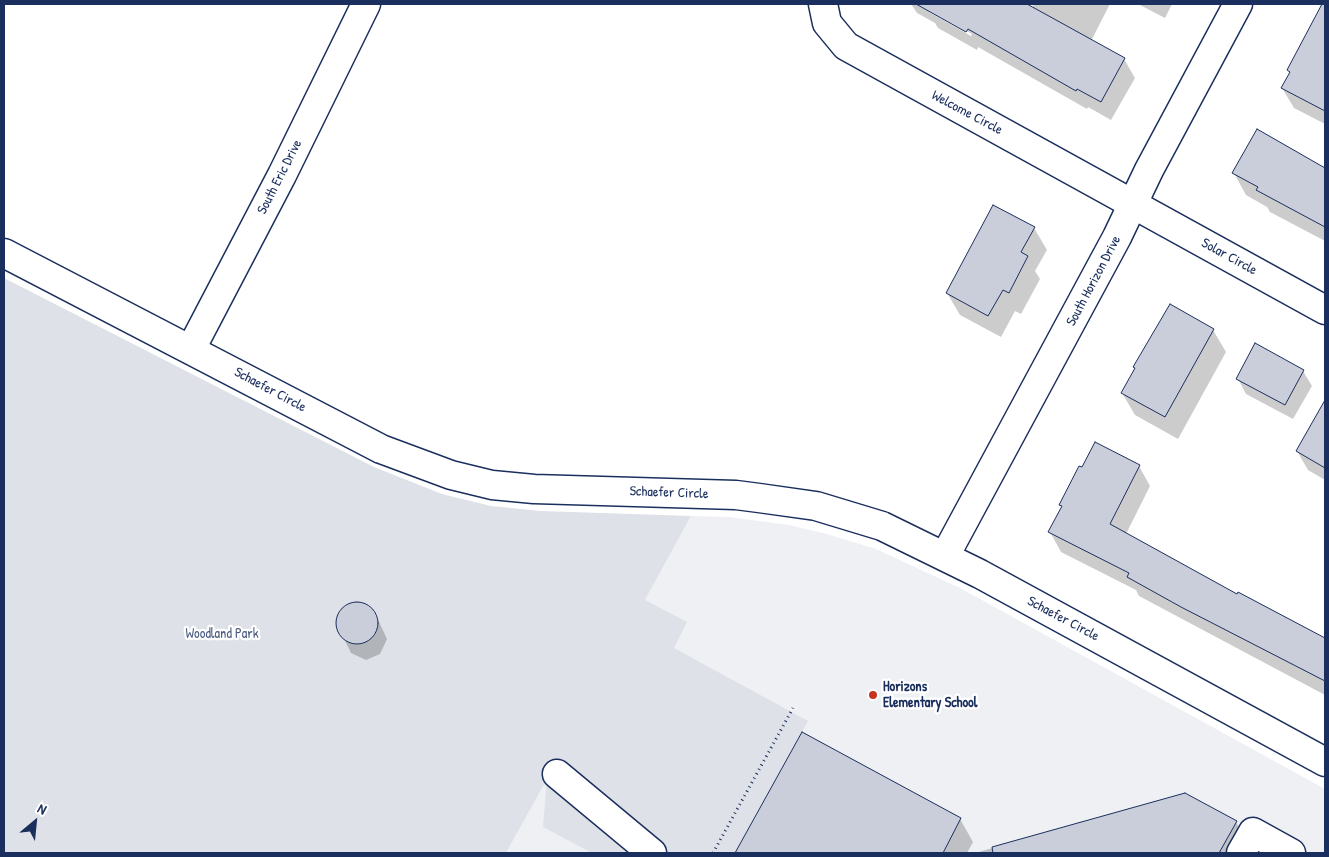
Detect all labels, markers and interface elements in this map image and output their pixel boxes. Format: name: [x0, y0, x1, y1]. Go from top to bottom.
street label: Welcome Circle: [929, 87, 1005, 139]
street label: South Eric Drive: [254, 137, 306, 217]
street label: South Horizon Drive: [1063, 233, 1125, 329]
street label: Solar Circle: [1198, 235, 1260, 279]
street label: Schaefer Circle: [231, 364, 309, 416]
street label: Schaefer Circle: [629, 483, 709, 503]
street label: Schaefer Circle: [1024, 593, 1102, 645]
park label: Woodland Park: [185, 626, 259, 642]
place label: Horizons Elementary School: [883, 679, 977, 712]
marker: Horizons Elementary School: [867, 689, 879, 701]
north arrow: [10, 797, 60, 847]
text: N: [35, 798, 50, 818]

